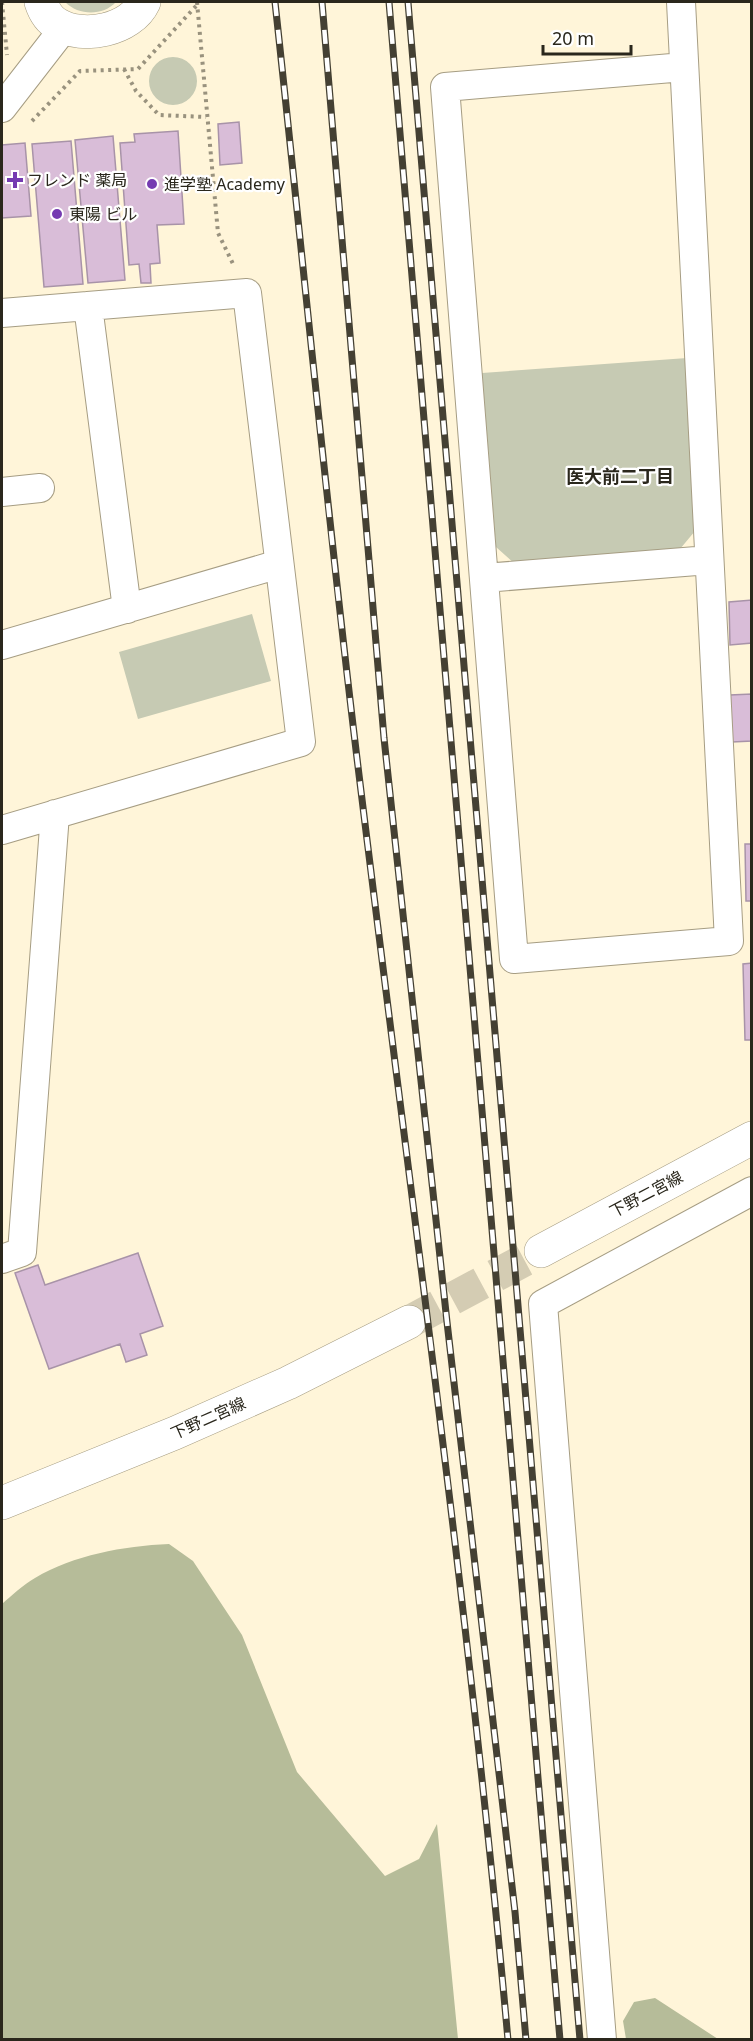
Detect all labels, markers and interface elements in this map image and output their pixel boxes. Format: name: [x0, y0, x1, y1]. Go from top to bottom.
scale bar: [543, 18, 632, 56]
text: 20 m: [552, 26, 594, 50]
place label: フレンド 薬局: [27, 169, 127, 191]
marker: フレンド 薬局: [8, 173, 22, 187]
place label: 進学塾 Academy: [164, 173, 286, 195]
marker: 進学塾 Academy: [145, 177, 159, 191]
place label: 東陽 ビル: [69, 203, 137, 225]
marker: 東陽 ビル: [50, 207, 64, 221]
district label: 医大前二丁目: [566, 464, 674, 488]
street label: 下野二宮線: [606, 1166, 686, 1222]
street label: 下野二宮線: [167, 1392, 249, 1444]

